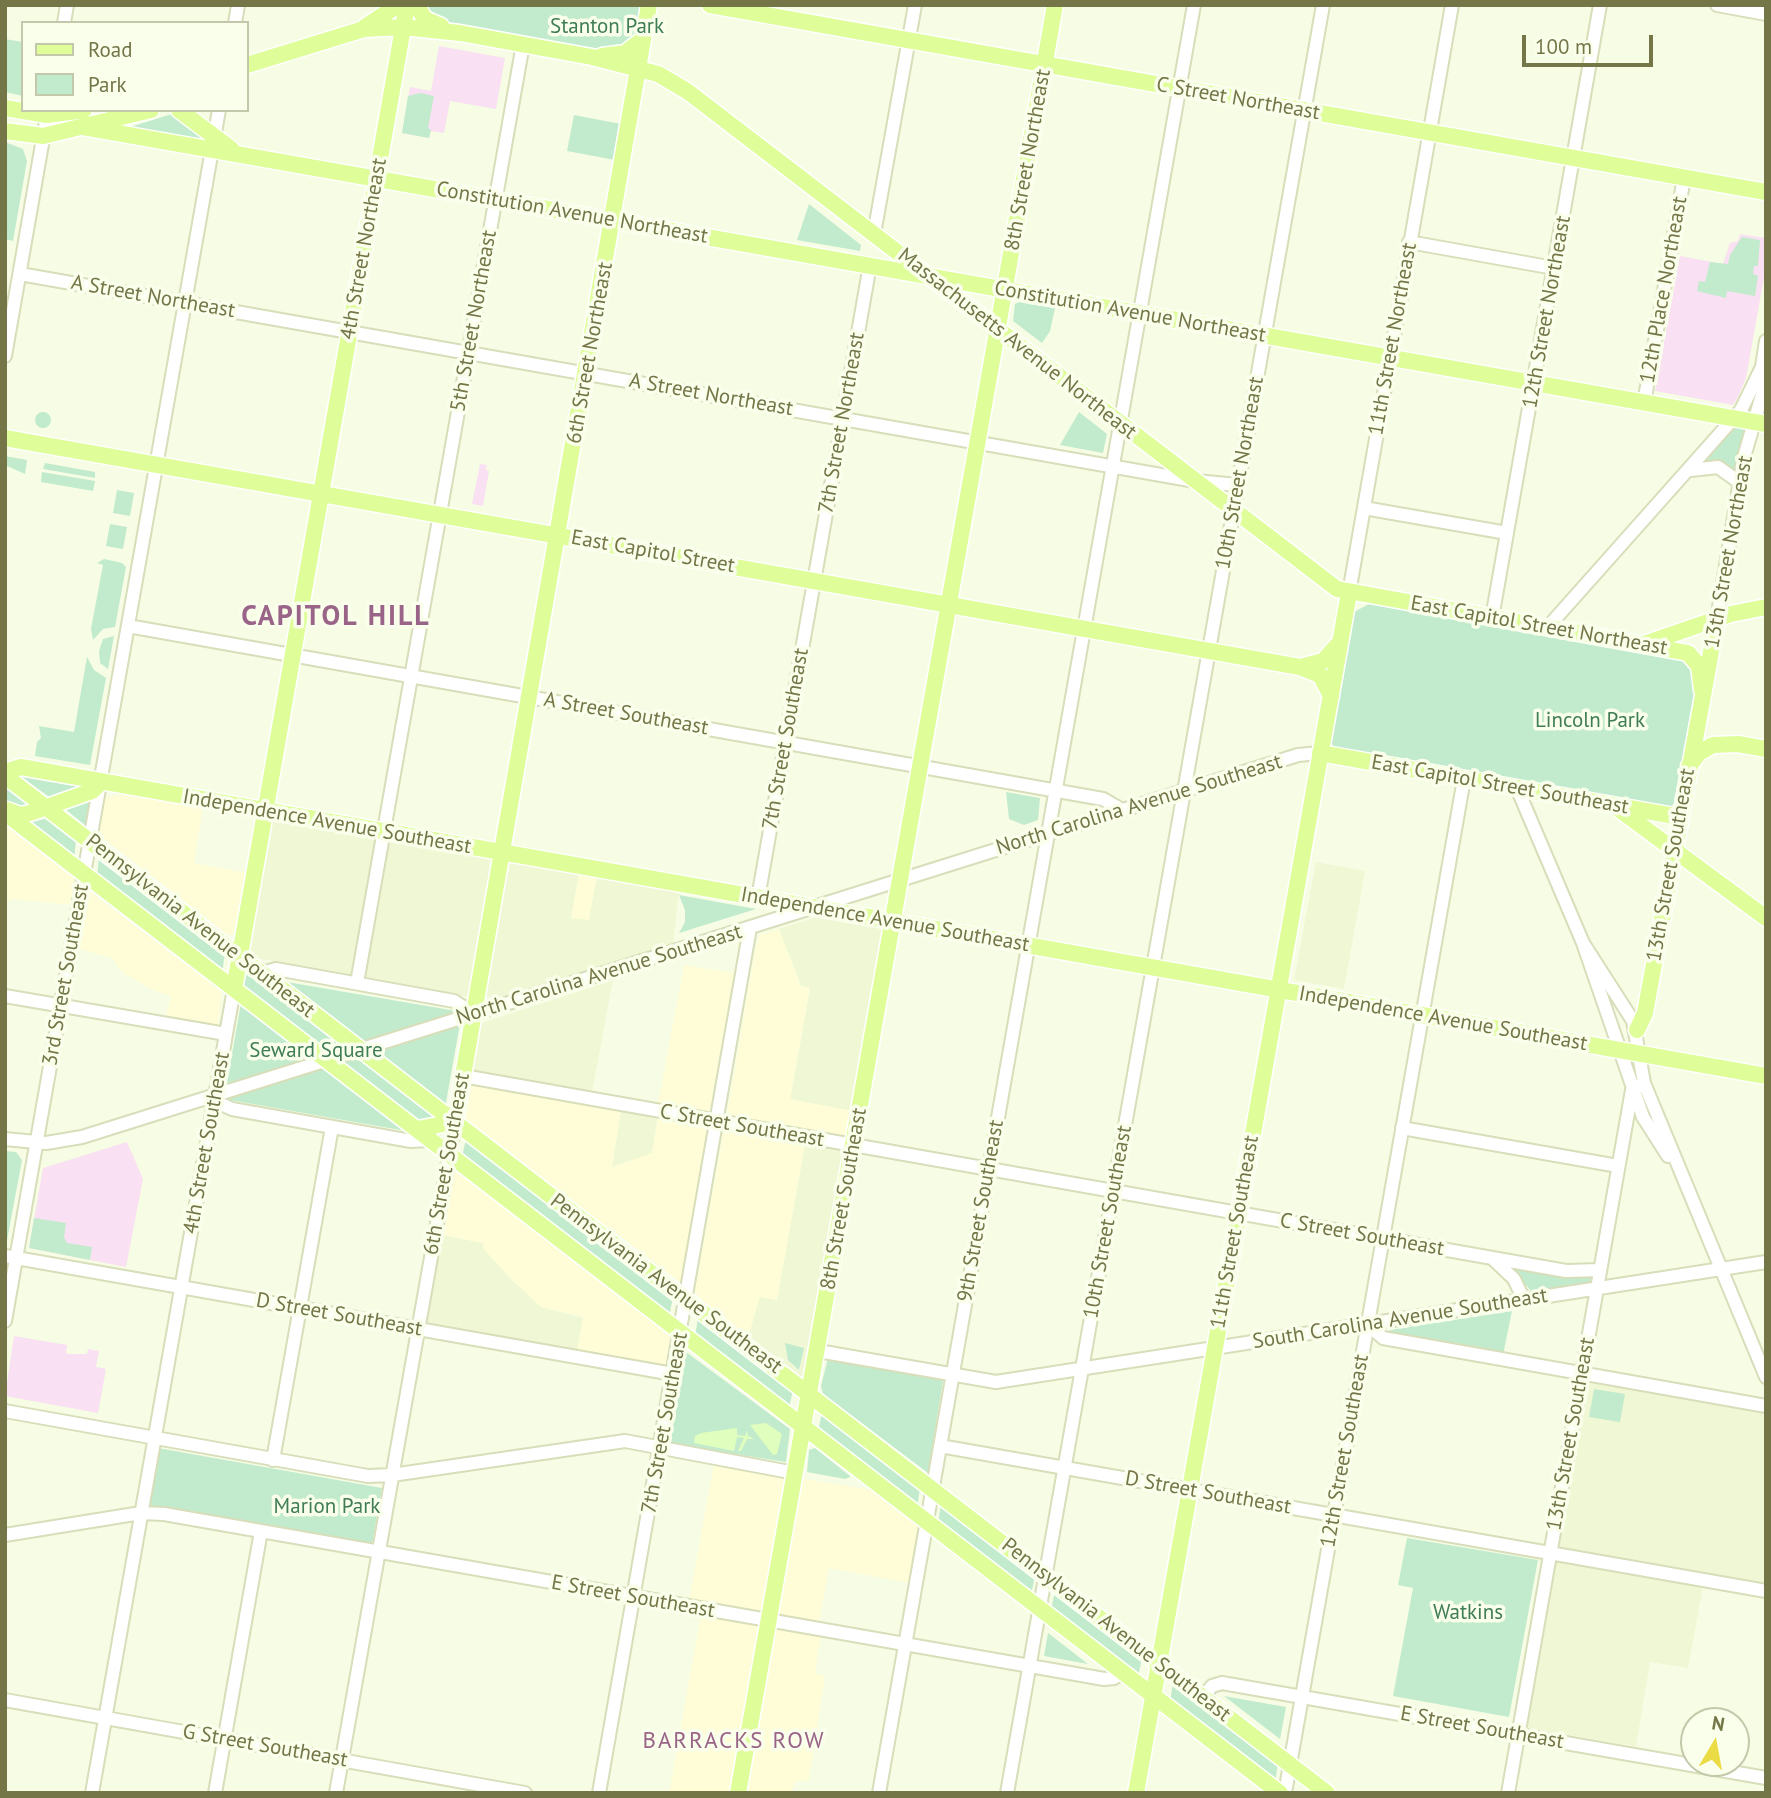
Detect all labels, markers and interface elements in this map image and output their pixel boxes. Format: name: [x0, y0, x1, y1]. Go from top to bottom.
park label: Stanton Park: [550, 14, 664, 40]
legend: [21, 21, 248, 112]
scale bar: [1526, 21, 1657, 65]
text: 100 m: [1535, 33, 1592, 60]
text: Road: [88, 36, 132, 63]
street label: 8th Street Northeast: [1000, 67, 1056, 253]
text: Park: [88, 71, 127, 98]
street label: C Street Northeast: [1154, 72, 1322, 126]
street label: 4th Street Northeast: [336, 156, 392, 342]
street label: Constitution Avenue Northeast: [434, 177, 710, 249]
street label: 12th Place Northeast: [1635, 195, 1693, 385]
street label: 12th Street Northeast: [1518, 214, 1576, 410]
street label: 5th Street Northeast: [446, 228, 502, 414]
street label: 11th Street Northeast: [1364, 241, 1422, 437]
street label: Massachusetts Avenue Northeast: [893, 243, 1141, 445]
street label: 6th Street Northeast: [562, 260, 618, 446]
street label: A Street Northeast: [69, 270, 237, 324]
street label: Constitution Avenue Northeast: [992, 276, 1268, 348]
street label: 7th Street Northeast: [814, 331, 870, 515]
street label: A Street Northeast: [627, 368, 795, 422]
street label: 10th Street Northeast: [1211, 375, 1269, 571]
street label: 13th Street Northeast: [1700, 454, 1758, 650]
street label: East Capitol Street: [569, 525, 737, 579]
street label: East Capitol Street Northeast: [1409, 591, 1669, 661]
district label: CAPITOL HILL: [243, 600, 429, 634]
street label: 7th Street Southeast: [758, 646, 814, 832]
street label: A Street Southeast: [542, 687, 710, 741]
park label: Lincoln Park: [1535, 708, 1645, 734]
street label: North Carolina Avenue Southeast: [993, 749, 1285, 861]
street label: East Capitol Street Southeast: [1369, 750, 1631, 820]
street label: 13th Street Southeast: [1642, 766, 1700, 964]
street label: Independence Avenue Southeast: [181, 784, 473, 860]
street label: Pennsylvania Avenue Southeast: [80, 829, 320, 1023]
street label: 3rd Street Southeast: [38, 882, 94, 1068]
street label: Independence Avenue Southeast: [739, 882, 1031, 958]
street label: North Carolina Avenue Southeast: [453, 919, 745, 1031]
street label: Independence Avenue Southeast: [1297, 981, 1589, 1057]
park label: Seward Square: [249, 1038, 383, 1064]
street label: 4th Street Southeast: [179, 1050, 235, 1236]
street label: 6th Street Southeast: [419, 1071, 475, 1257]
street label: C Street Southeast: [658, 1099, 826, 1153]
street label: 8th Street Southeast: [816, 1106, 872, 1292]
street label: 9th Street Southeast: [953, 1118, 1009, 1304]
street label: 10th Street Southeast: [1079, 1123, 1137, 1321]
street label: 11th Street Southeast: [1206, 1133, 1264, 1331]
street label: Pennsylvania Avenue Southeast: [545, 1189, 787, 1379]
street label: C Street Southeast: [1278, 1208, 1446, 1262]
street label: South Carolina Avenue Southeast: [1251, 1283, 1549, 1355]
street label: D Street Southeast: [254, 1288, 424, 1342]
street label: 7th Street Southeast: [637, 1330, 693, 1516]
street label: 13th Street Southeast: [1542, 1335, 1600, 1533]
street label: 12th Street Southeast: [1316, 1352, 1374, 1550]
street label: D Street Southeast: [1123, 1466, 1293, 1520]
park label: Marion Park: [274, 1494, 380, 1520]
street label: Pennsylvania Avenue Southeast: [996, 1533, 1236, 1727]
street label: E Street Southeast: [549, 1570, 717, 1624]
park label: Watkins: [1433, 1600, 1503, 1626]
street label: E Street Southeast: [1398, 1701, 1566, 1755]
north arrow: [1680, 1707, 1750, 1777]
text: N: [1710, 1710, 1727, 1736]
street label: G Street Southeast: [181, 1719, 349, 1773]
district label: BARRACKS ROW: [644, 1727, 824, 1755]

